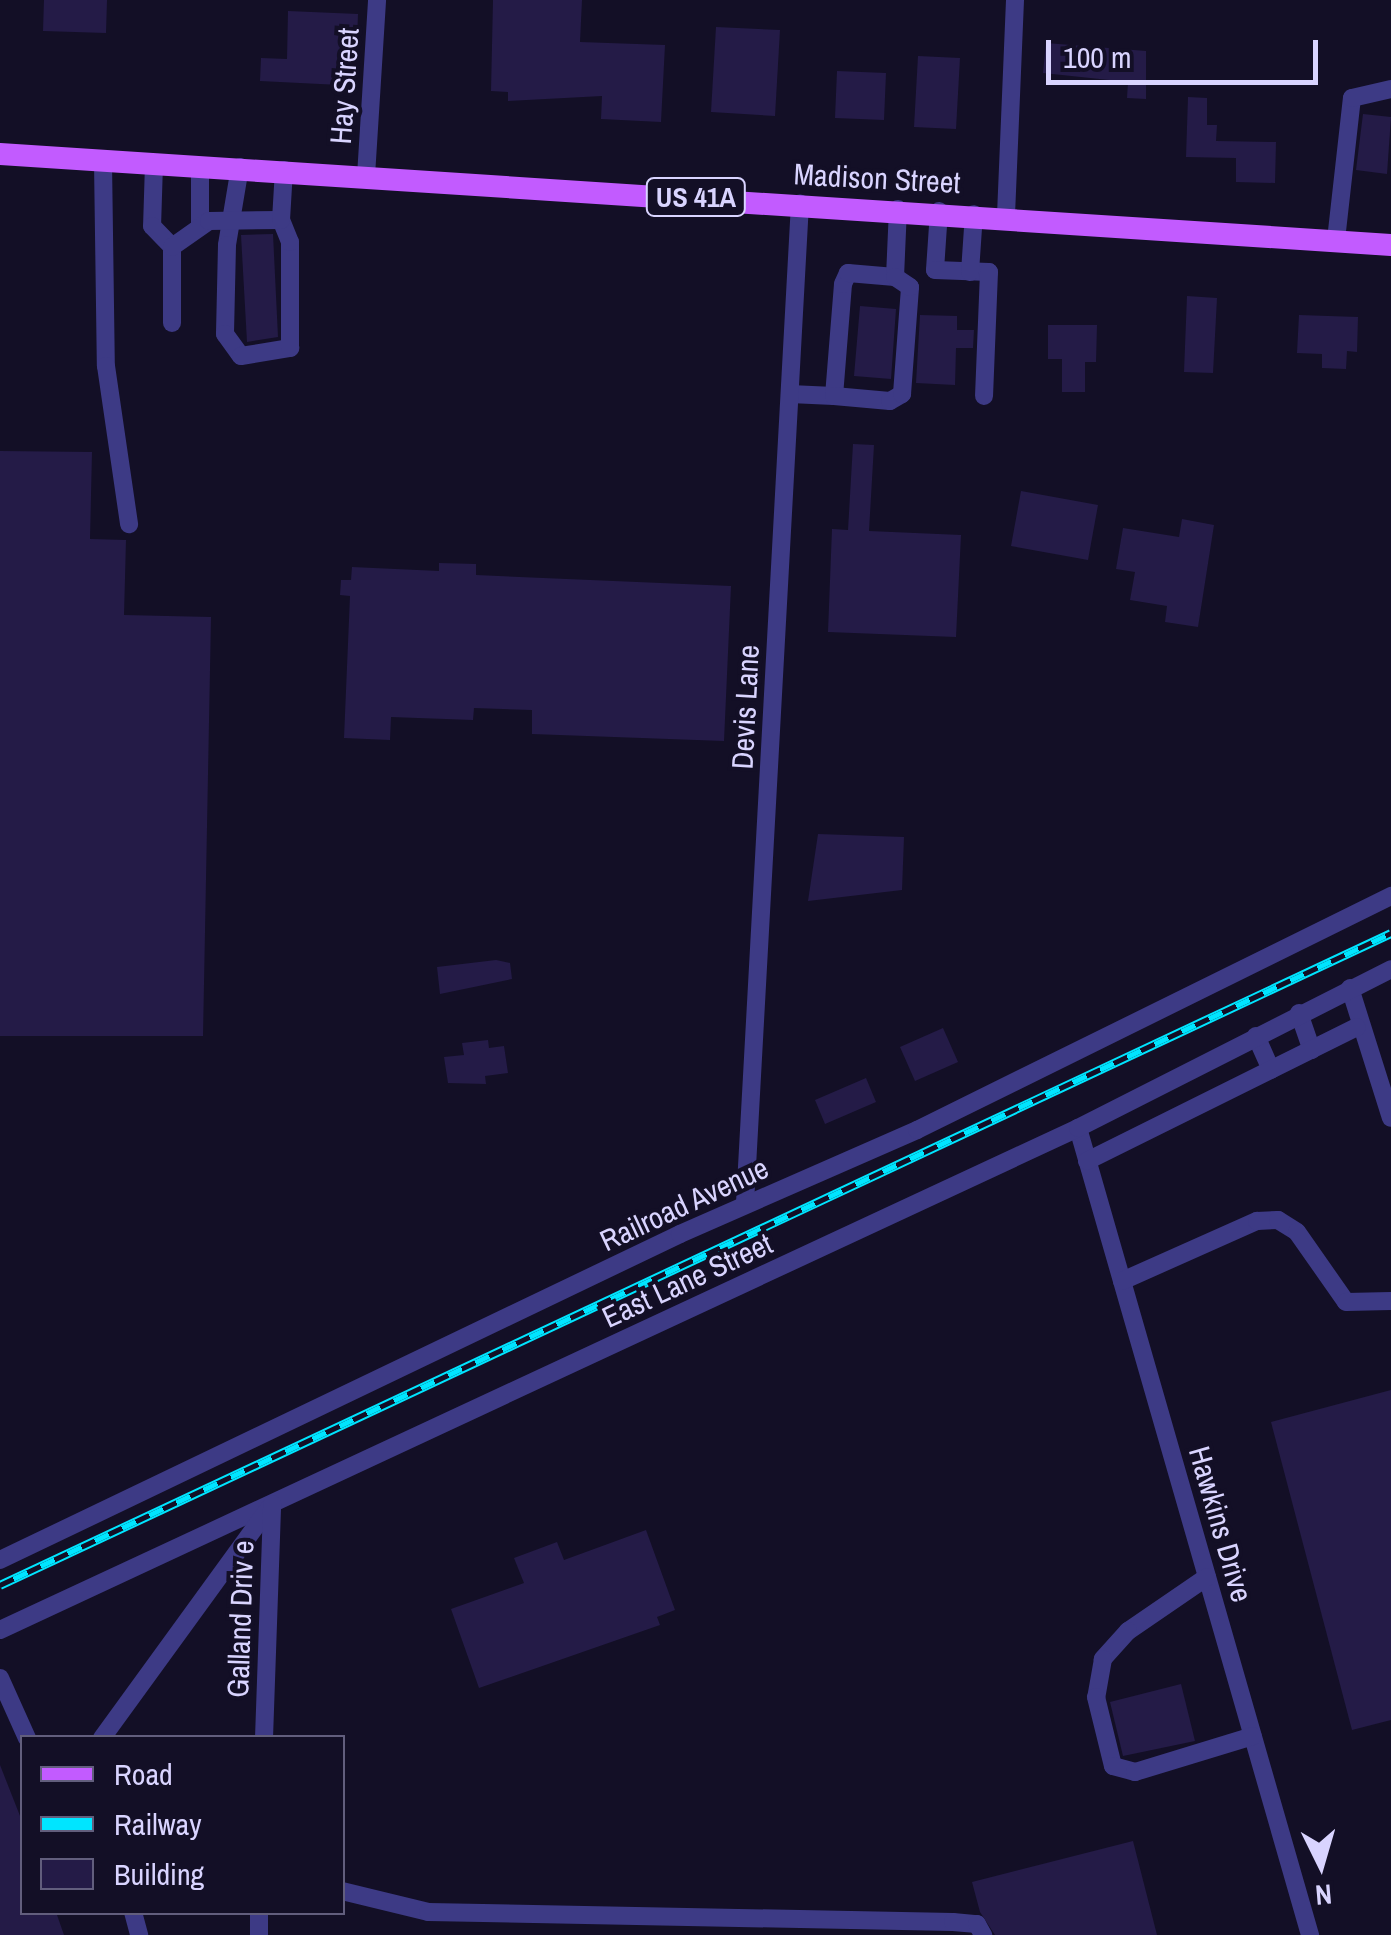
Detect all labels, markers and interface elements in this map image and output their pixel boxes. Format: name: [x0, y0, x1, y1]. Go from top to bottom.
scale bar: [1051, 20, 1324, 82]
street label: Hay Street: [322, 27, 366, 145]
text: 100 m: [1063, 37, 1131, 77]
street label: Madison Street: [793, 156, 961, 200]
road number: US 41A: [644, 174, 748, 220]
street label: Devis Lane: [724, 644, 766, 770]
street label: Railroad Avenue: [594, 1149, 774, 1259]
street label: East Lane Street: [596, 1225, 778, 1335]
street label: Hawkins Drive: [1182, 1442, 1260, 1606]
street label: Galland Driv e: [219, 1540, 261, 1698]
legend: [20, 1735, 345, 1915]
text: Road: [114, 1754, 173, 1794]
text: Railway: [114, 1804, 201, 1844]
north arrow: [1271, 1815, 1371, 1915]
text: Building: [114, 1854, 204, 1894]
text: N: [1314, 1875, 1334, 1915]

